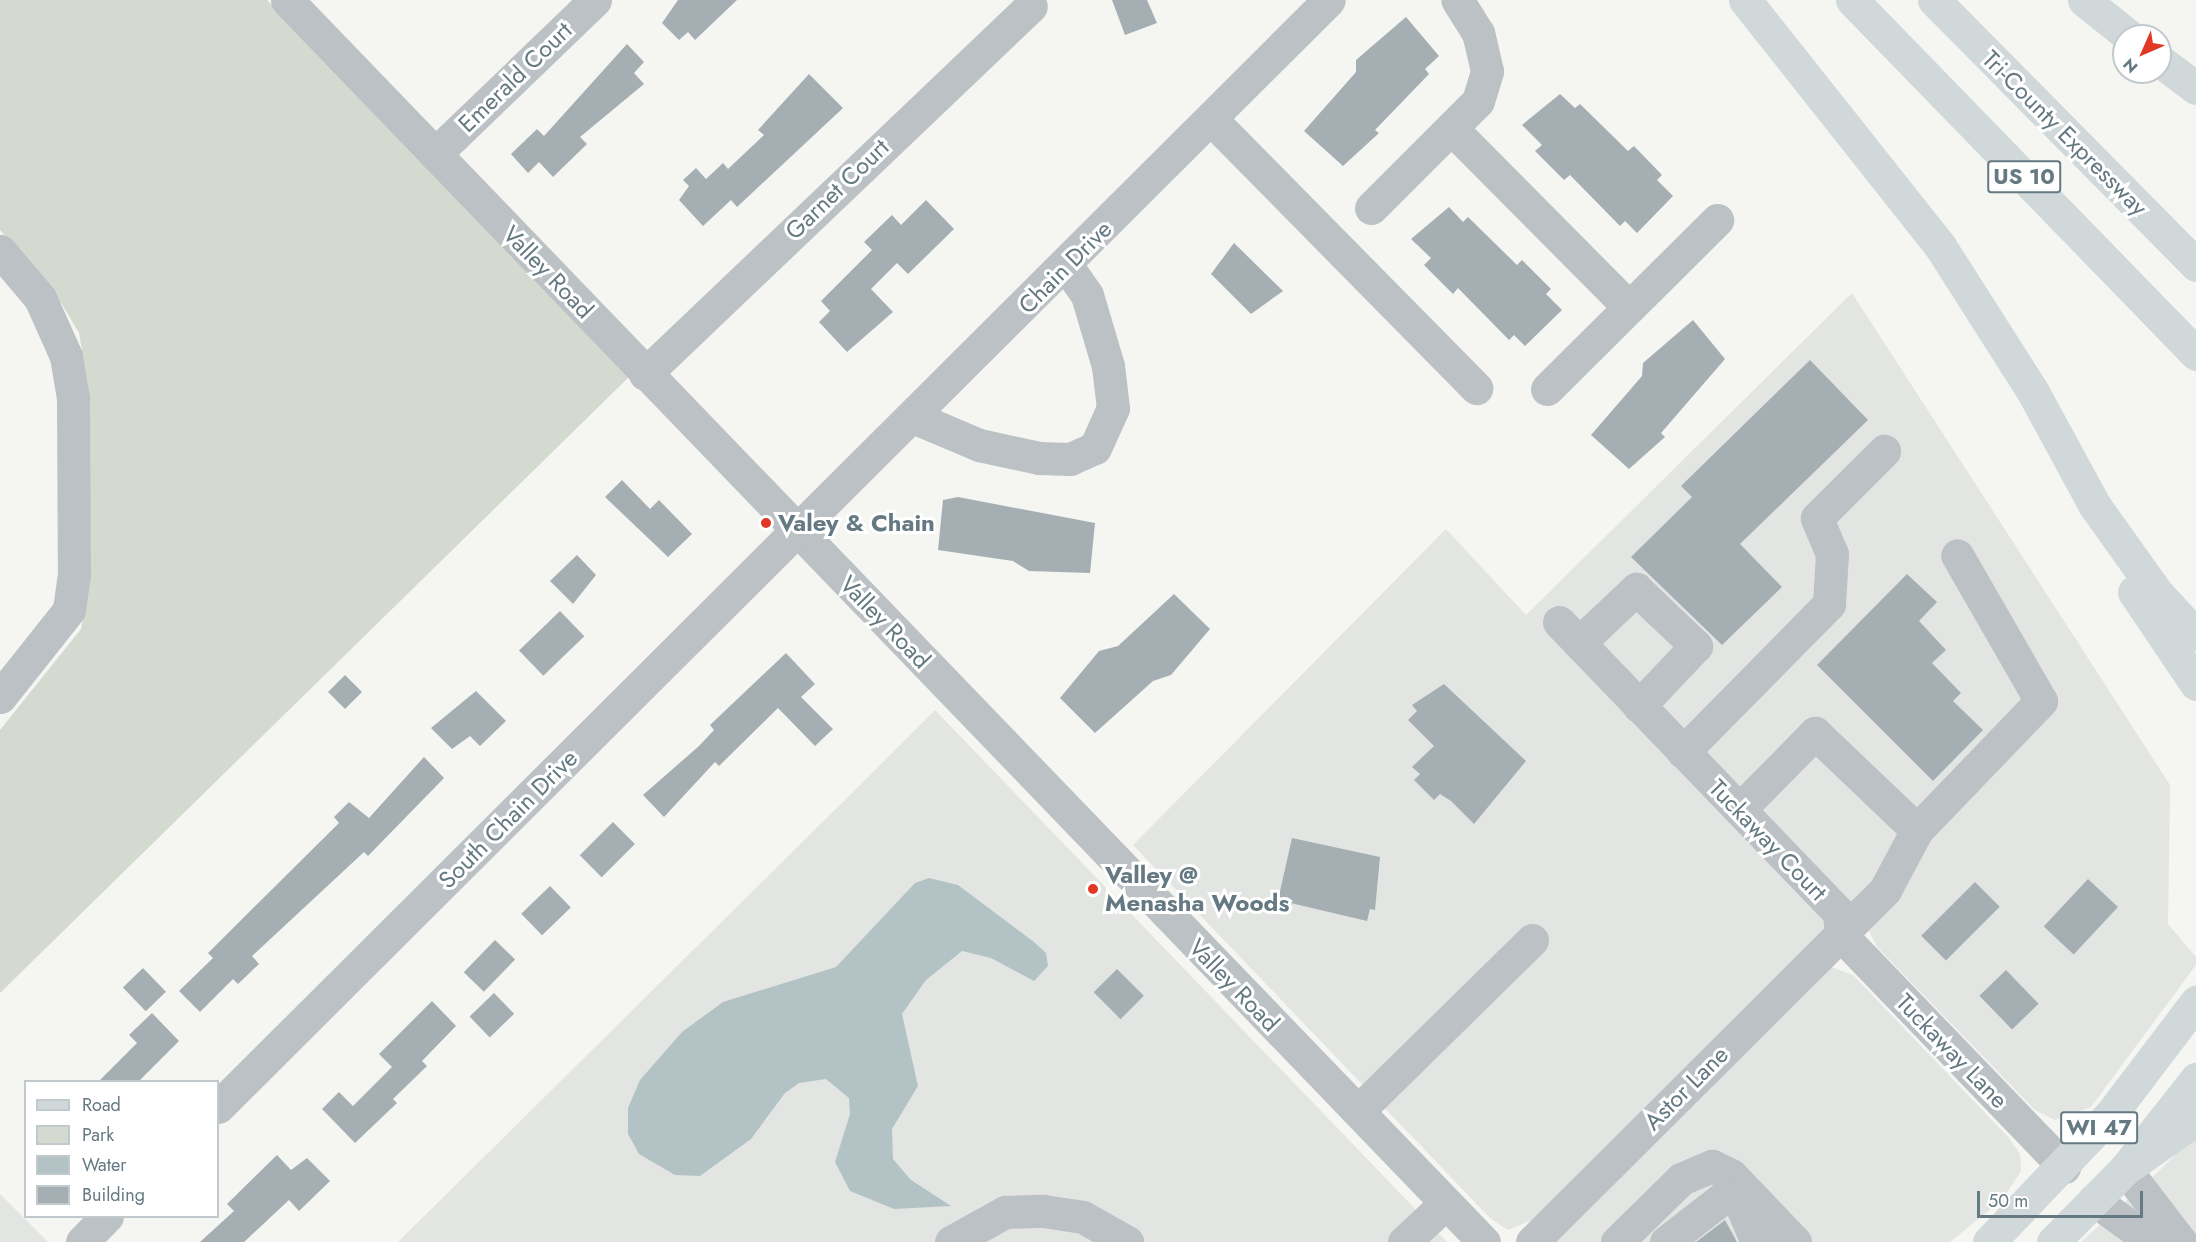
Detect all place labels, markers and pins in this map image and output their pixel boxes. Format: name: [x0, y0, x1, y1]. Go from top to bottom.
place label: Valey & Chain: [778, 509, 935, 537]
marker: Valey & Chain: [759, 516, 773, 530]
place label: Valley @ Menasha Woods: [1105, 861, 1289, 917]
marker: Valley @ Menasha Woods: [1086, 882, 1100, 896]

